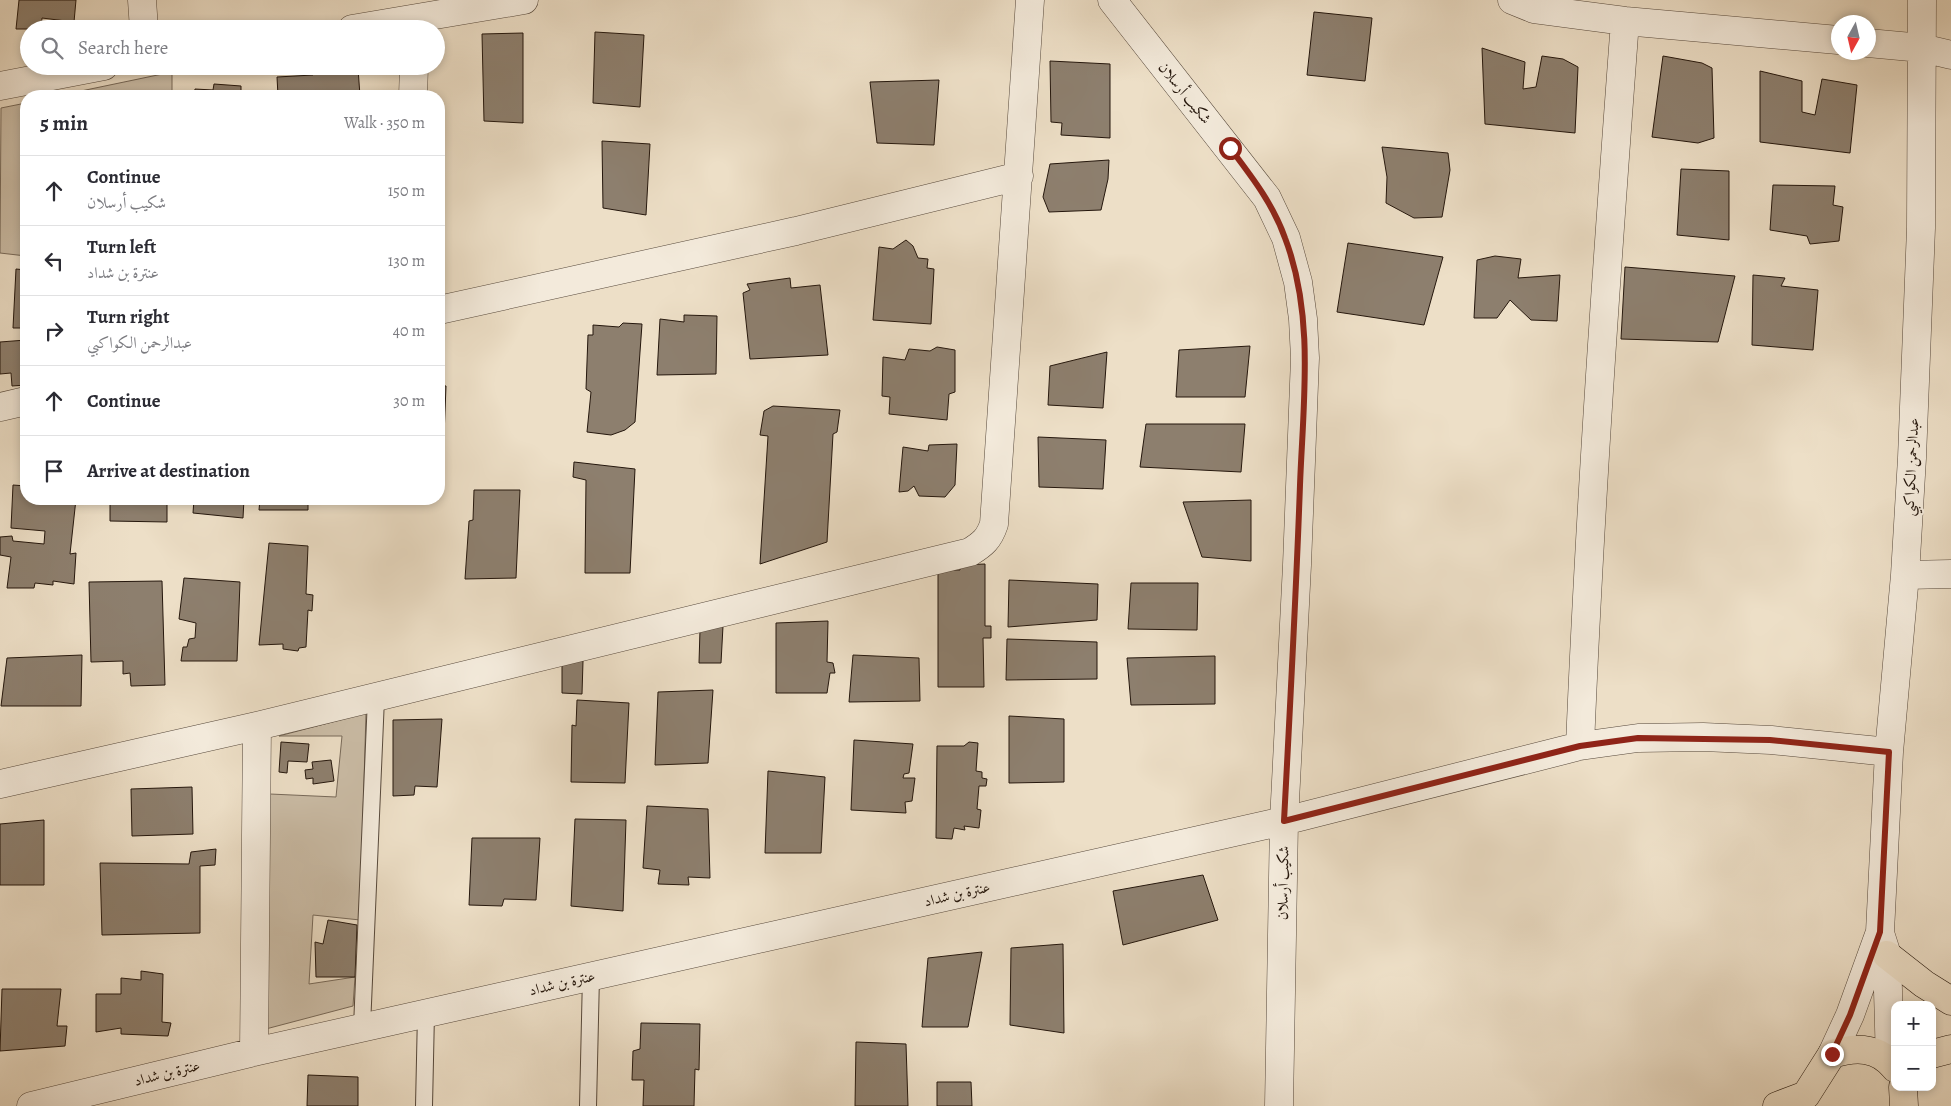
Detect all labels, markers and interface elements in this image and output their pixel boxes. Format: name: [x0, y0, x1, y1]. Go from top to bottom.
north arrow: [1831, 15, 1876, 60]
search box: [20, 20, 445, 75]
icon: search: [38, 34, 66, 62]
text: Search here: [78, 35, 168, 61]
street label: شكيب أرسلان: [1154, 57, 1217, 128]
text: 5 min: [40, 109, 88, 137]
text: Walk · 350 m: [344, 112, 425, 134]
route start: [1219, 137, 1242, 160]
text: Continue: [87, 164, 161, 190]
icon: ahead: [40, 177, 68, 205]
text: 150 m: [388, 180, 425, 202]
text: شكيب أرسلان: [87, 192, 166, 214]
text: Turn left: [87, 234, 156, 260]
icon: left: [40, 247, 68, 275]
text: 130 m: [388, 250, 425, 272]
text: عنترة بن شداد: [87, 262, 159, 284]
text: Turn right: [87, 304, 169, 330]
icon: right: [40, 317, 68, 345]
text: 40 m: [393, 320, 425, 342]
text: عبدالرحمن الكواكبي: [87, 332, 192, 354]
icon: ahead: [40, 387, 68, 415]
text: Continue: [87, 388, 161, 414]
text: 30 m: [393, 390, 425, 412]
street label: عبدالرحمن الكواكبي: [1898, 417, 1928, 517]
icon: arrive: [40, 457, 68, 485]
text: Arrive at destination: [87, 458, 250, 484]
street label: شكيب أرسلان: [1271, 846, 1294, 920]
street label: عنترة بن شداد: [922, 877, 992, 911]
street label: عنترة بن شداد: [527, 966, 597, 1000]
map controls: [1891, 1001, 1936, 1091]
button: +: [1891, 1001, 1936, 1046]
route end: [1821, 1043, 1844, 1066]
button: −: [1891, 1046, 1936, 1091]
street label: عنترة بن شداد: [132, 1055, 202, 1091]

